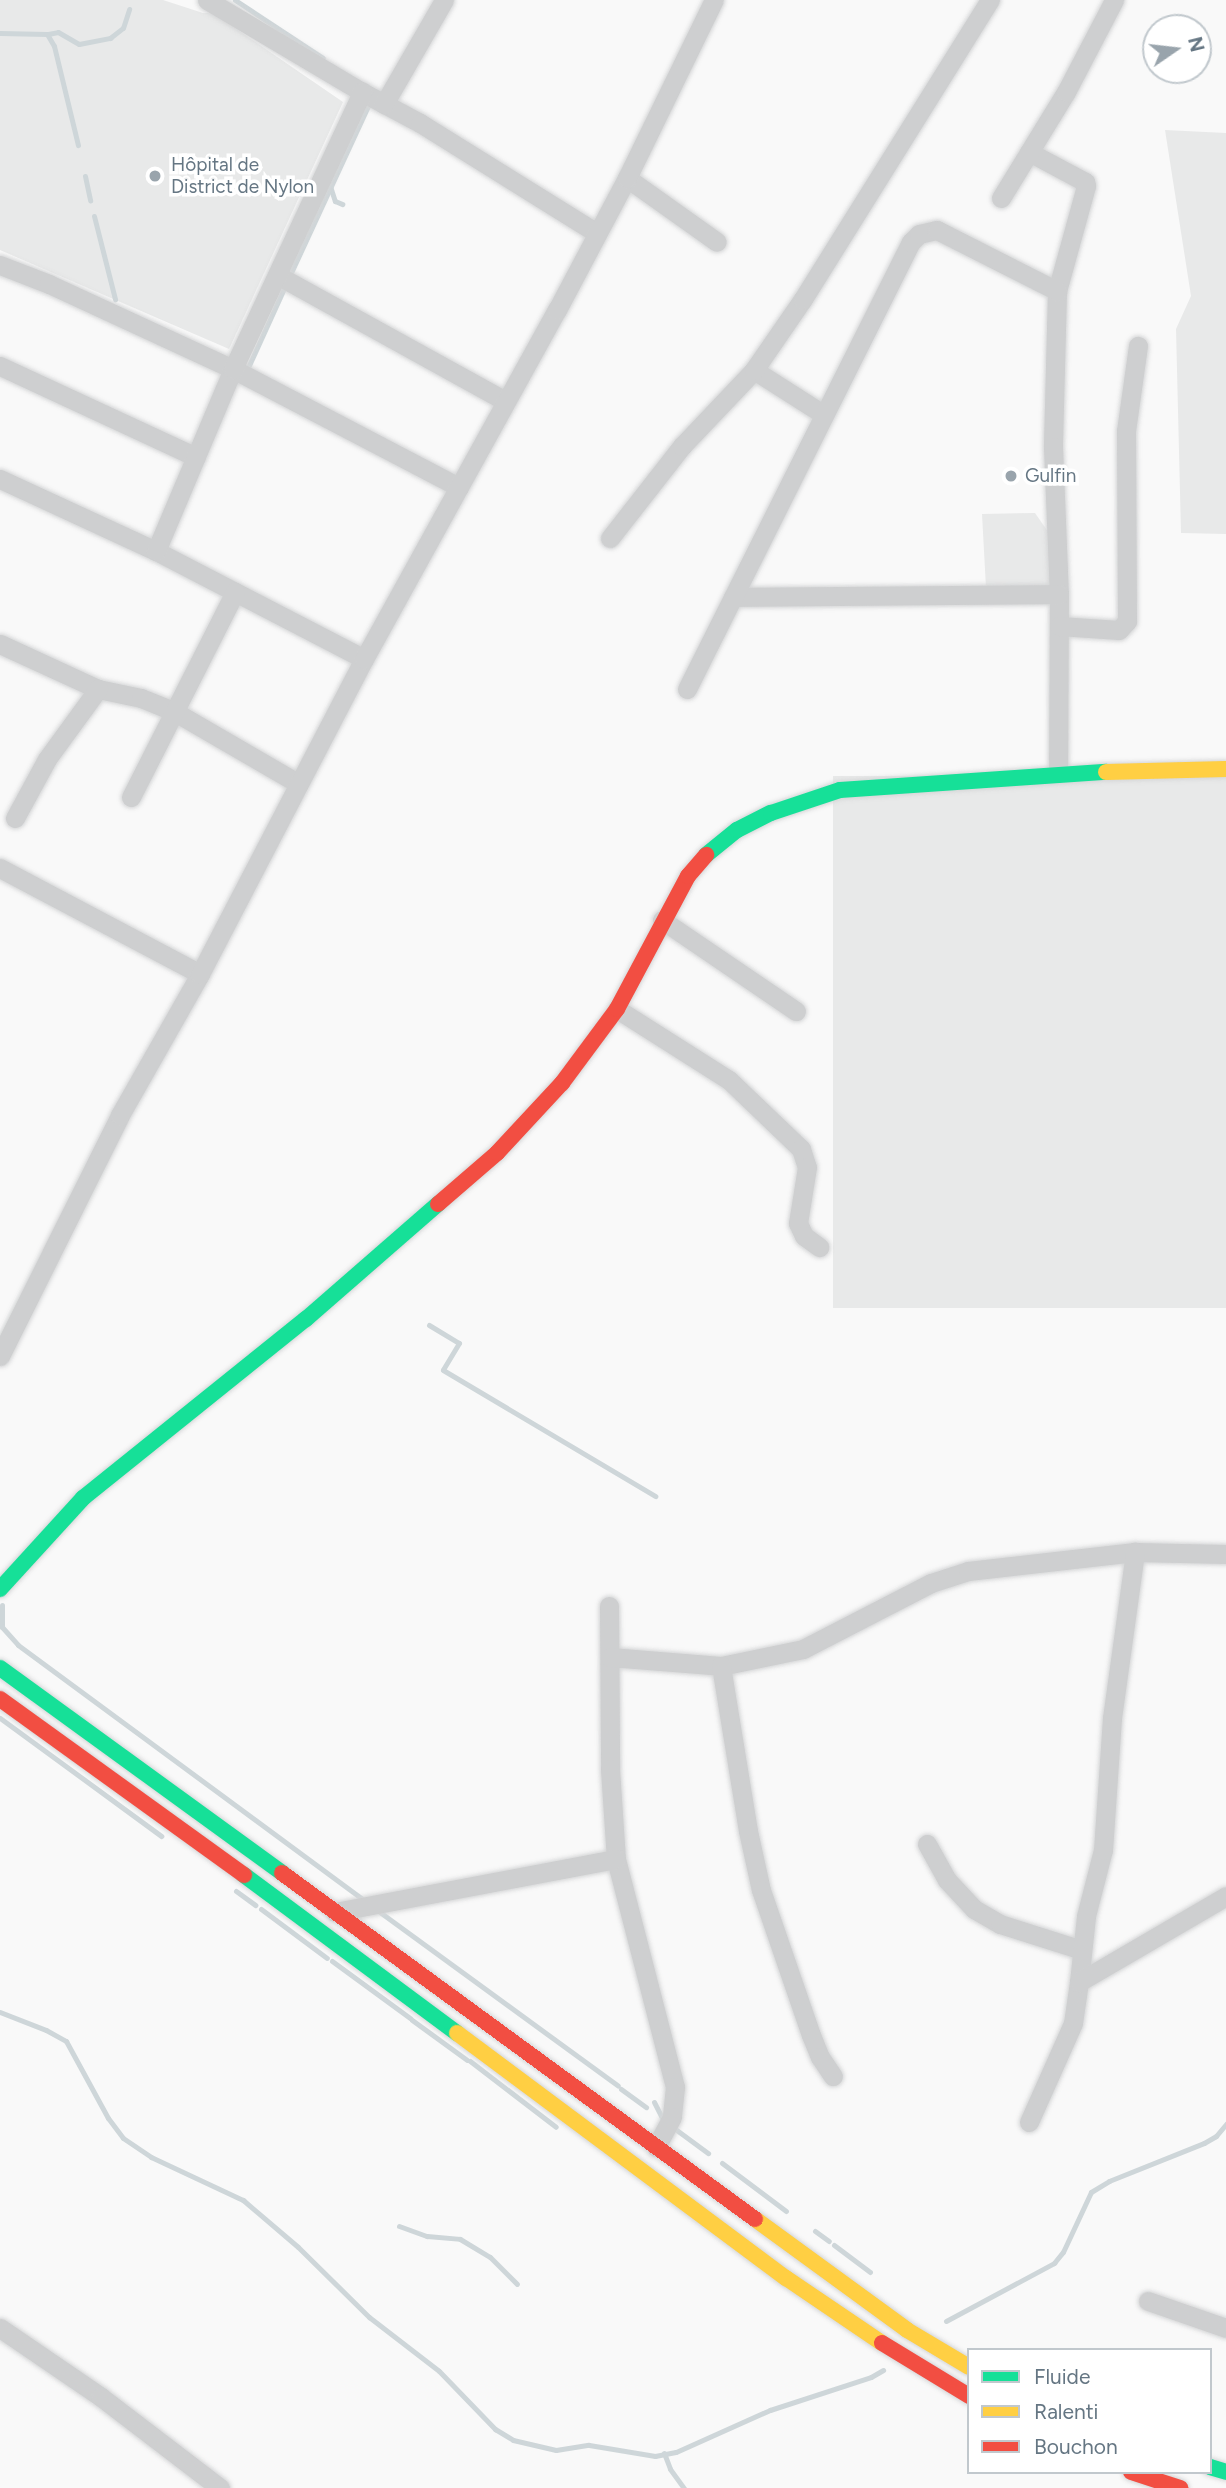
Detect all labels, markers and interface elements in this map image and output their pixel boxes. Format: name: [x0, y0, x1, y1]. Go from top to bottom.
north arrow: [1142, 14, 1212, 84]
text: N: [1183, 34, 1209, 54]
place label: Hôpital de District de Nylon: [171, 154, 314, 198]
marker: Hôpital de District de Nylon: [145, 166, 165, 186]
place label: Gulfin: [1025, 465, 1076, 487]
marker: Gulfin: [1003, 468, 1019, 484]
legend: [967, 2348, 1212, 2474]
text: Fluide: [1034, 2364, 1090, 2389]
text: Ralenti: [1034, 2399, 1098, 2424]
text: Bouchon: [1034, 2434, 1118, 2459]

